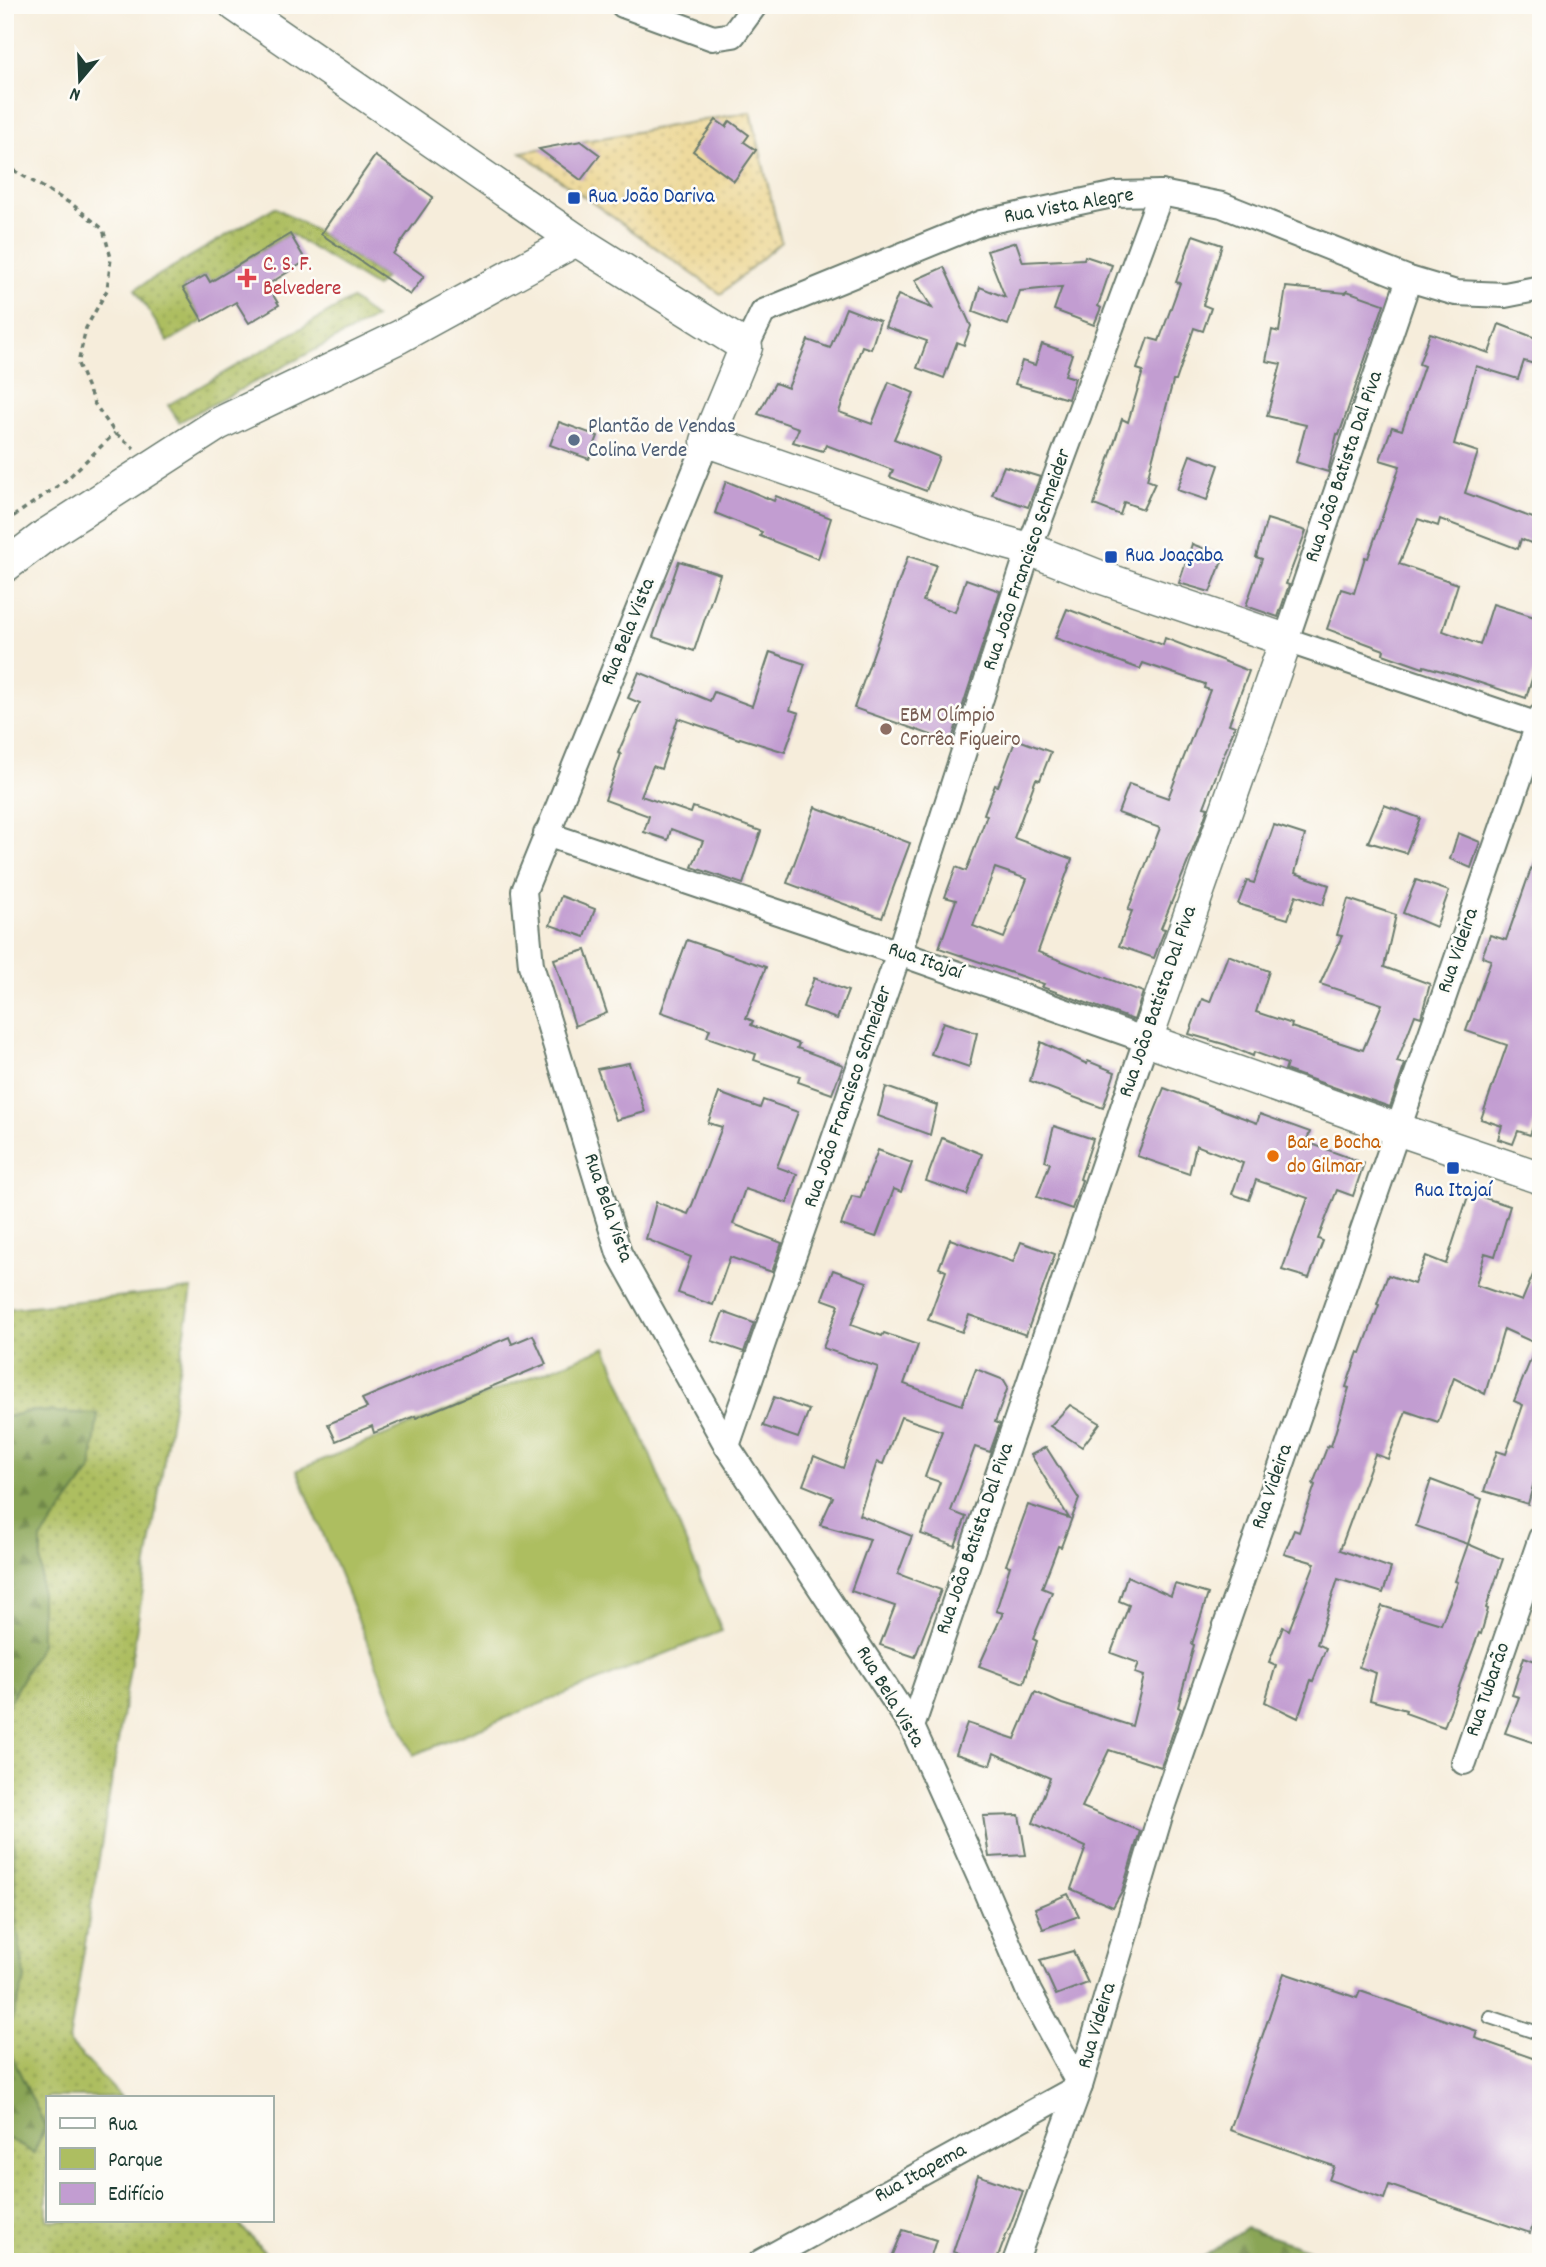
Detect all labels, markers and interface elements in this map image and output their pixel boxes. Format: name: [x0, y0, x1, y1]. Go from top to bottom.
north arrow: [46, 46, 116, 116]
text: N: [67, 78, 84, 107]
street label: Rua Vista Alegre: [1002, 181, 1136, 233]
place label: Rua João Dariva: [588, 183, 716, 213]
marker: Rua João Dariva: [566, 190, 582, 206]
place label: C. S. F. Belvedere: [263, 251, 341, 305]
marker: C. S. F. Belvedere: [237, 268, 257, 288]
street label: Rua João Batista Dal Piva: [1298, 366, 1392, 567]
place label: Plantão de Vendas Colina Verde: [588, 413, 736, 467]
marker: Plantão de Vendas Colina Verde: [566, 432, 582, 448]
street label: Rua João Francisco Schneider: [976, 445, 1080, 675]
place label: Rua Joaçaba: [1125, 542, 1224, 572]
marker: Rua Joaçaba: [1103, 549, 1119, 565]
street label: Rua Bela Vista: [594, 573, 665, 690]
place label: EBM Olímpio Corrêa Figueiro: [900, 702, 1021, 756]
marker: EBM Olímpio Corrêa Figueiro: [878, 721, 894, 737]
street label: Rua João Batista Dal Piva: [1112, 901, 1206, 1102]
street label: Rua Videira: [1430, 903, 1488, 998]
street label: Rua Itajaí: [884, 935, 968, 989]
street label: Rua João Francisco Schneider: [797, 982, 901, 1212]
place label: Bar e Bocha do Gilmar: [1287, 1129, 1382, 1183]
marker: Bar e Bocha do Gilmar: [1265, 1148, 1281, 1164]
street label: Rua Bela Vista: [574, 1150, 640, 1267]
marker: Rua Itajaí: [1445, 1160, 1461, 1176]
place label: Rua Itajaí: [1414, 1177, 1494, 1207]
street label: Rua João Batista Dal Piva: [929, 1438, 1023, 1639]
street label: Rua Videira: [1244, 1439, 1302, 1534]
street label: Rua Tubarão: [1459, 1639, 1519, 1741]
street label: Rua Bela Vista: [847, 1641, 932, 1754]
street label: Rua Videira: [1071, 1978, 1126, 2073]
legend: [46, 2096, 273, 2222]
text: Rua: [108, 2111, 138, 2141]
street label: Rua Itapema: [869, 2136, 974, 2212]
text: Parque: [108, 2147, 163, 2177]
text: Edifício: [108, 2181, 164, 2211]

